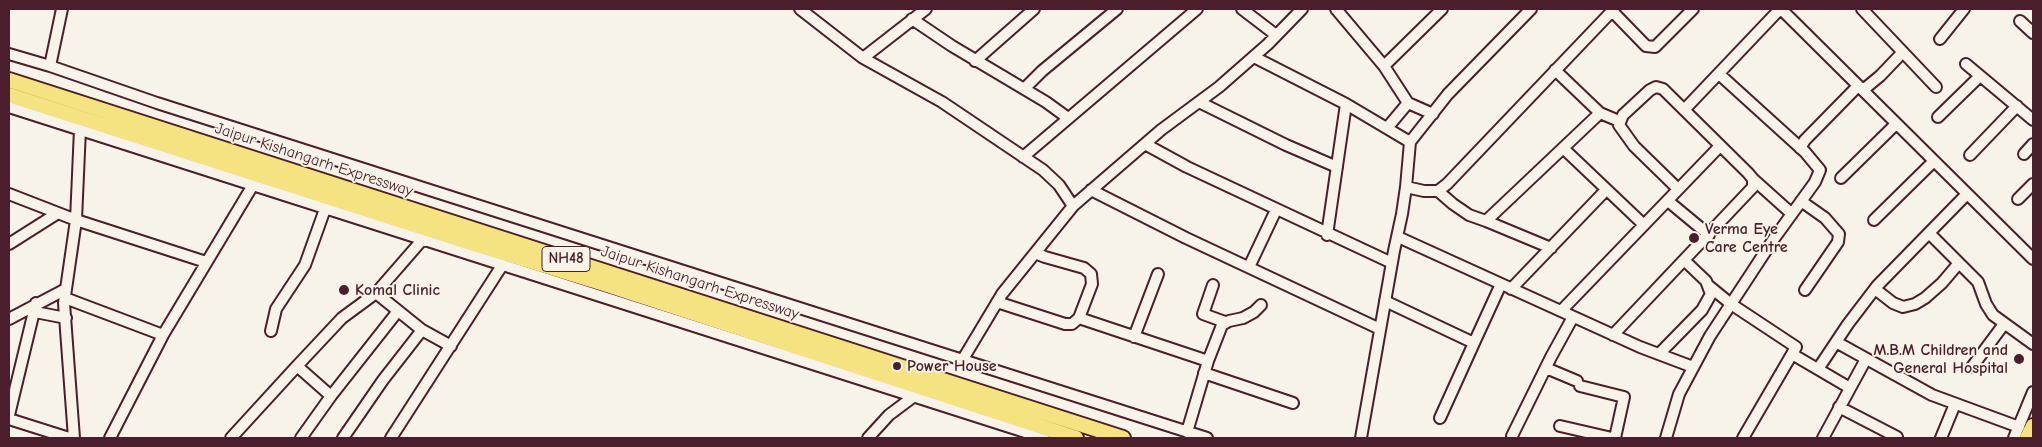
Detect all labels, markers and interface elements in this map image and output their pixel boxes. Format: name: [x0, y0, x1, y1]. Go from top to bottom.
street label: Jaipur Kishangarh Expressway: [212, 119, 416, 201]
place label: Verma Eye Care Centre: [1705, 219, 1787, 257]
marker: Verma Eye Care Centre: [1687, 231, 1701, 245]
street label: Jaipur Kishangarh Expressway: [598, 242, 802, 324]
road number: NH48: [542, 246, 590, 272]
place label: Komal Clinic: [355, 280, 440, 300]
marker: Komal Clinic: [337, 283, 351, 297]
place label: M.B.M Children and General Hospital: [1873, 340, 2008, 378]
marker: M.B.M Children and General Hospital: [2012, 352, 2026, 366]
place label: Power House: [907, 356, 997, 376]
marker: Power House: [891, 360, 903, 372]

